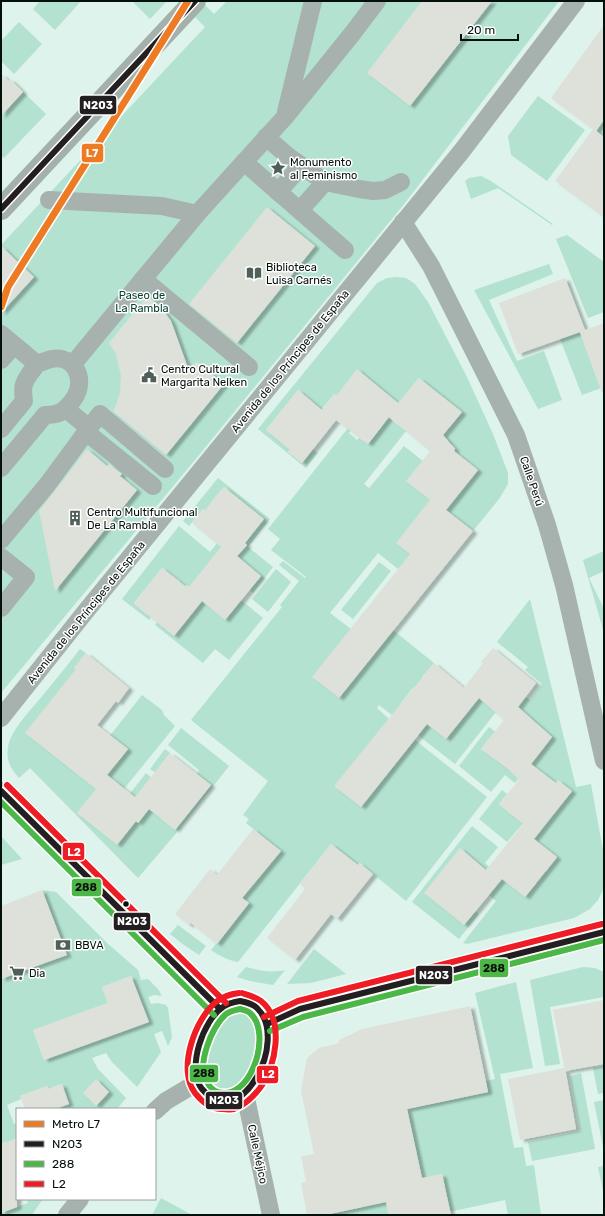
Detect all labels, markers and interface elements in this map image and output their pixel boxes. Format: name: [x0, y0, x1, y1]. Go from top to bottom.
scale bar: [461, 16, 518, 42]
text: 20 m: [467, 23, 495, 37]
line badge: N203: [79, 95, 117, 115]
text: N203: [83, 99, 113, 112]
line badge: L7: [81, 143, 104, 163]
text: L7: [86, 147, 99, 160]
place label: Monumento al Feminismo: [290, 156, 357, 182]
place icon: Monumento al Feminismo: [269, 159, 287, 177]
place label: Biblioteca Luisa Carnés: [266, 261, 332, 287]
library icon: Biblioteca Luisa Carnés: [245, 264, 263, 282]
street label: Avenida de los Príncipes de España: [229, 287, 352, 435]
park label: Paseo de La Rambla: [115, 289, 169, 315]
place label: Centro Cultural Margarita Nelken: [161, 363, 247, 389]
public building icon: Centro Cultural Margarita Nelken: [140, 366, 158, 384]
street label: Calle Perú: [517, 455, 546, 508]
place label: Centro Multifuncional De La Rambla: [87, 506, 197, 532]
building icon: Centro Multifuncional De La Rambla: [66, 509, 84, 527]
street label: Avenida de los Príncipes de España: [25, 538, 148, 686]
line badge: L2: [62, 842, 85, 861]
text: L2: [67, 846, 81, 859]
line badge: 288: [71, 878, 102, 897]
text: 288: [75, 881, 97, 894]
unlabelled marker: [121, 899, 131, 909]
line badge: N203: [113, 912, 151, 931]
text: N203: [117, 915, 147, 928]
bank icon: BBVA: [54, 936, 72, 954]
place label: BBVA: [75, 939, 104, 952]
line badge: 288: [479, 958, 509, 978]
text: 288: [483, 962, 505, 975]
supermarket icon: Dia: [8, 964, 26, 982]
line badge: N203: [415, 965, 453, 985]
place label: Dia: [29, 967, 45, 980]
text: N203: [419, 969, 449, 982]
line badge: 288: [189, 1064, 219, 1083]
line badge: L2: [256, 1065, 279, 1084]
text: 288: [193, 1067, 215, 1080]
text: L2: [261, 1068, 275, 1081]
line badge: N203: [205, 1091, 243, 1110]
text: N203: [209, 1094, 239, 1107]
legend: [16, 1108, 156, 1200]
text: Metro L7: [52, 1117, 100, 1131]
street label: Calle Méjico: [245, 1123, 270, 1185]
text: N203: [52, 1137, 82, 1151]
text: 288: [52, 1157, 74, 1171]
text: L2: [52, 1177, 66, 1191]

